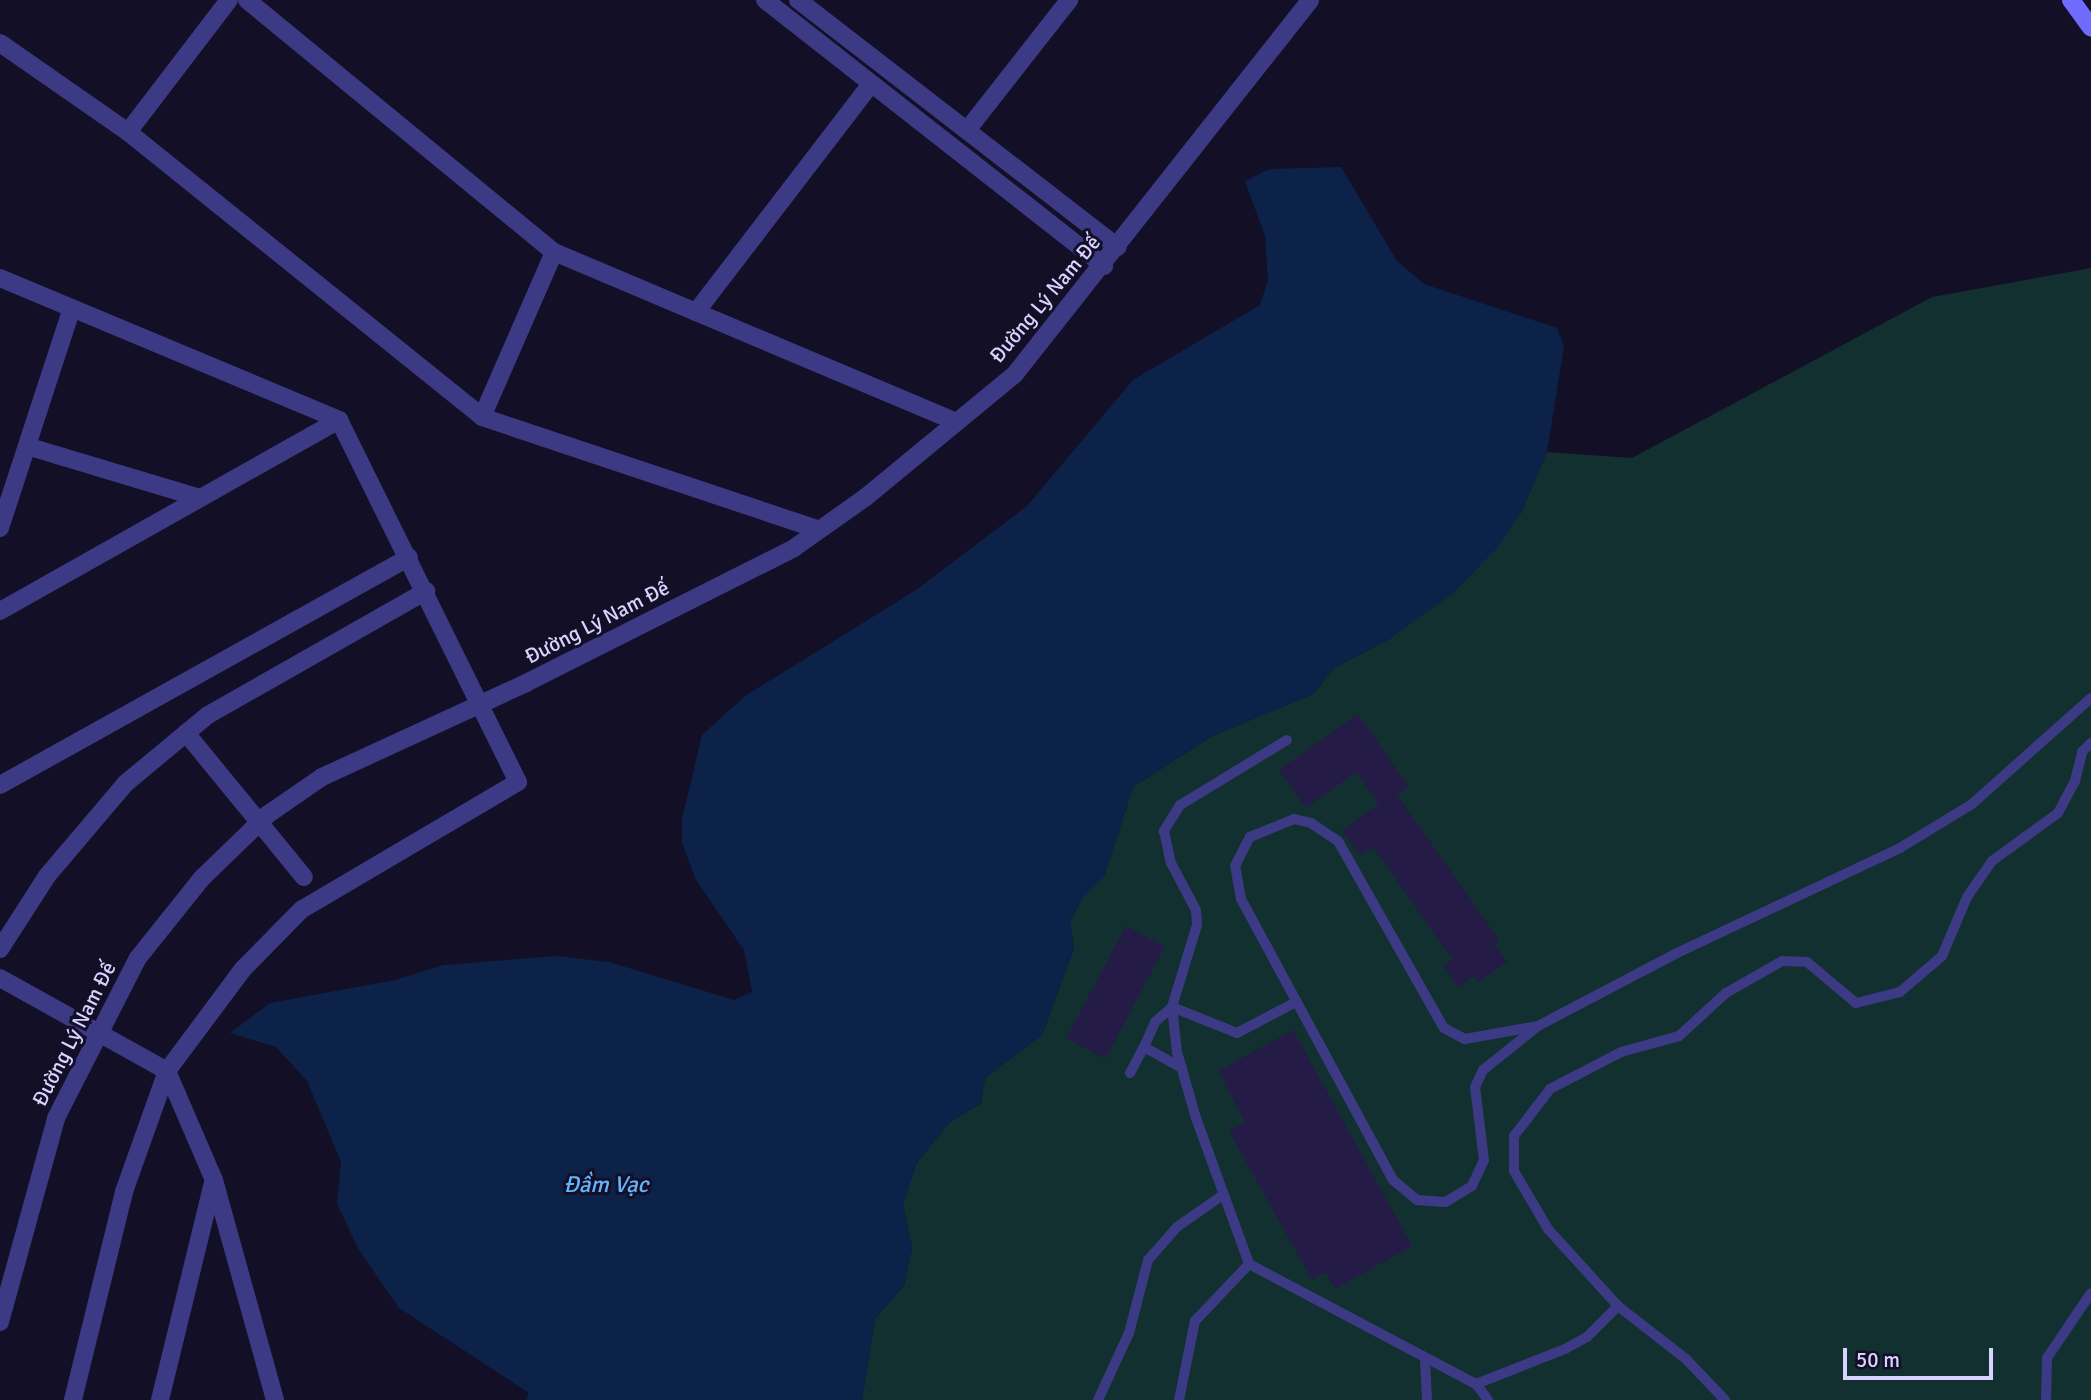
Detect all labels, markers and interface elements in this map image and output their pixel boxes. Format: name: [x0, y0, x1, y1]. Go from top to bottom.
street label: Đường Lý Nam Đế: [984, 230, 1106, 368]
street label: Đường Lý Nam Đế: [521, 575, 673, 669]
street label: Đường Lý Nam Đế: [27, 958, 121, 1110]
water label: Đầm Vạc: [564, 1171, 648, 1199]
scale bar: [1846, 1334, 1996, 1378]
text: 50 m: [1856, 1347, 1900, 1373]

